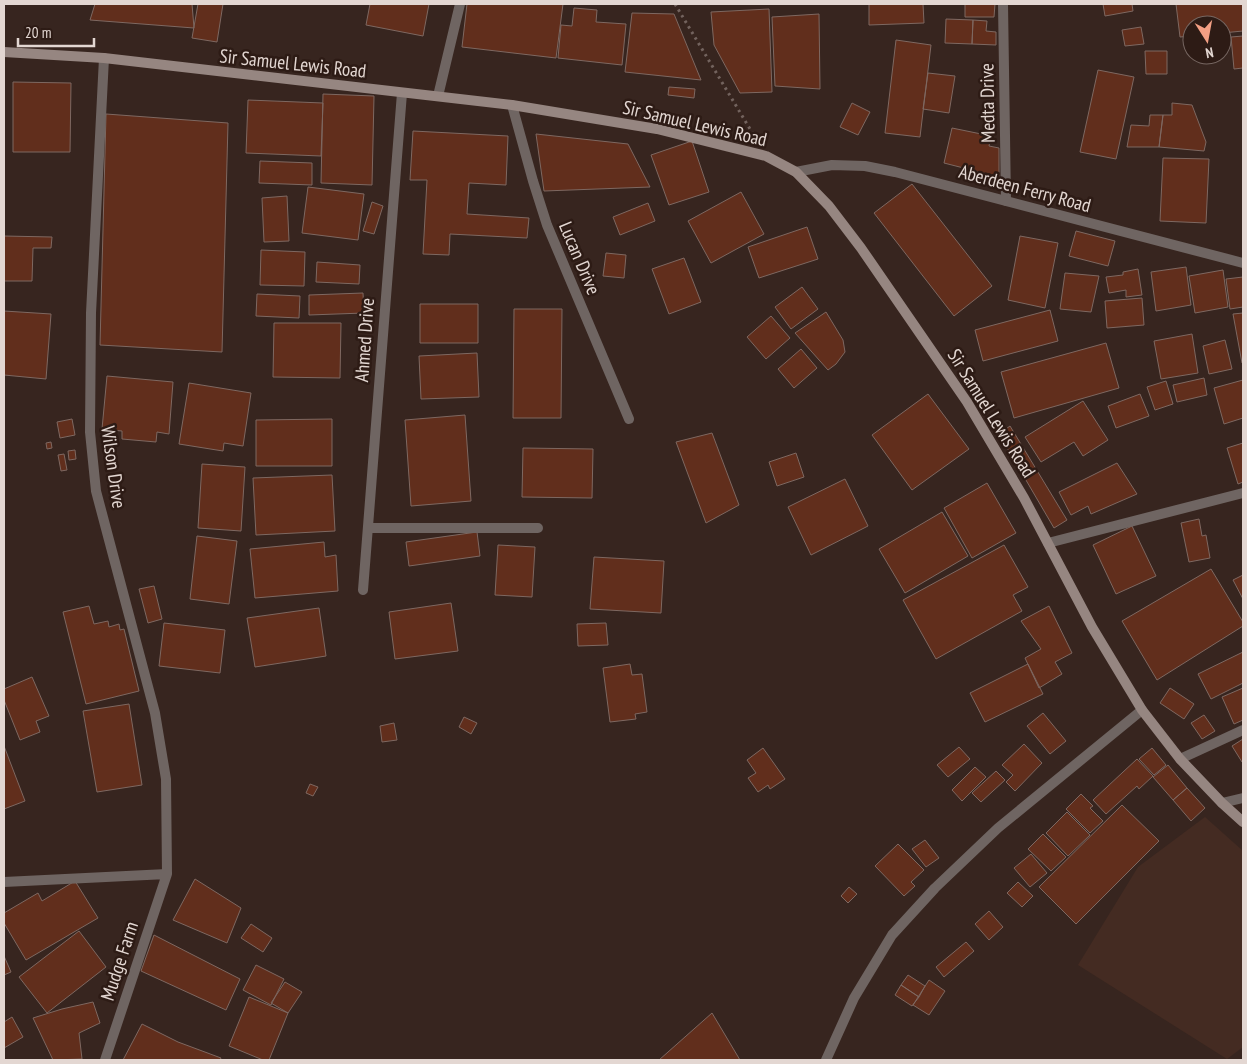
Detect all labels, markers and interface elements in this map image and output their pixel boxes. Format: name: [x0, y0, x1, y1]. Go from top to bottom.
scale bar: [18, 15, 94, 47]
north arrow: [1182, 15, 1232, 65]
text: 20 m: [25, 23, 51, 42]
street label: Sir Samuel Lewis Road: [219, 43, 367, 83]
text: N: [1204, 43, 1215, 62]
street label: Medta Drive: [974, 63, 1000, 143]
street label: Sir Samuel Lewis Road: [621, 95, 769, 151]
street label: Aberdeen Ferry Road: [956, 159, 1094, 217]
street label: Lucan Drive: [554, 218, 606, 298]
street label: Ahmed Drive: [349, 297, 379, 383]
street label: Sir Samuel Lewis Road: [943, 344, 1041, 482]
street label: Wilson Drive: [96, 424, 132, 510]
street label: Mudge Farm: [95, 918, 143, 1004]

